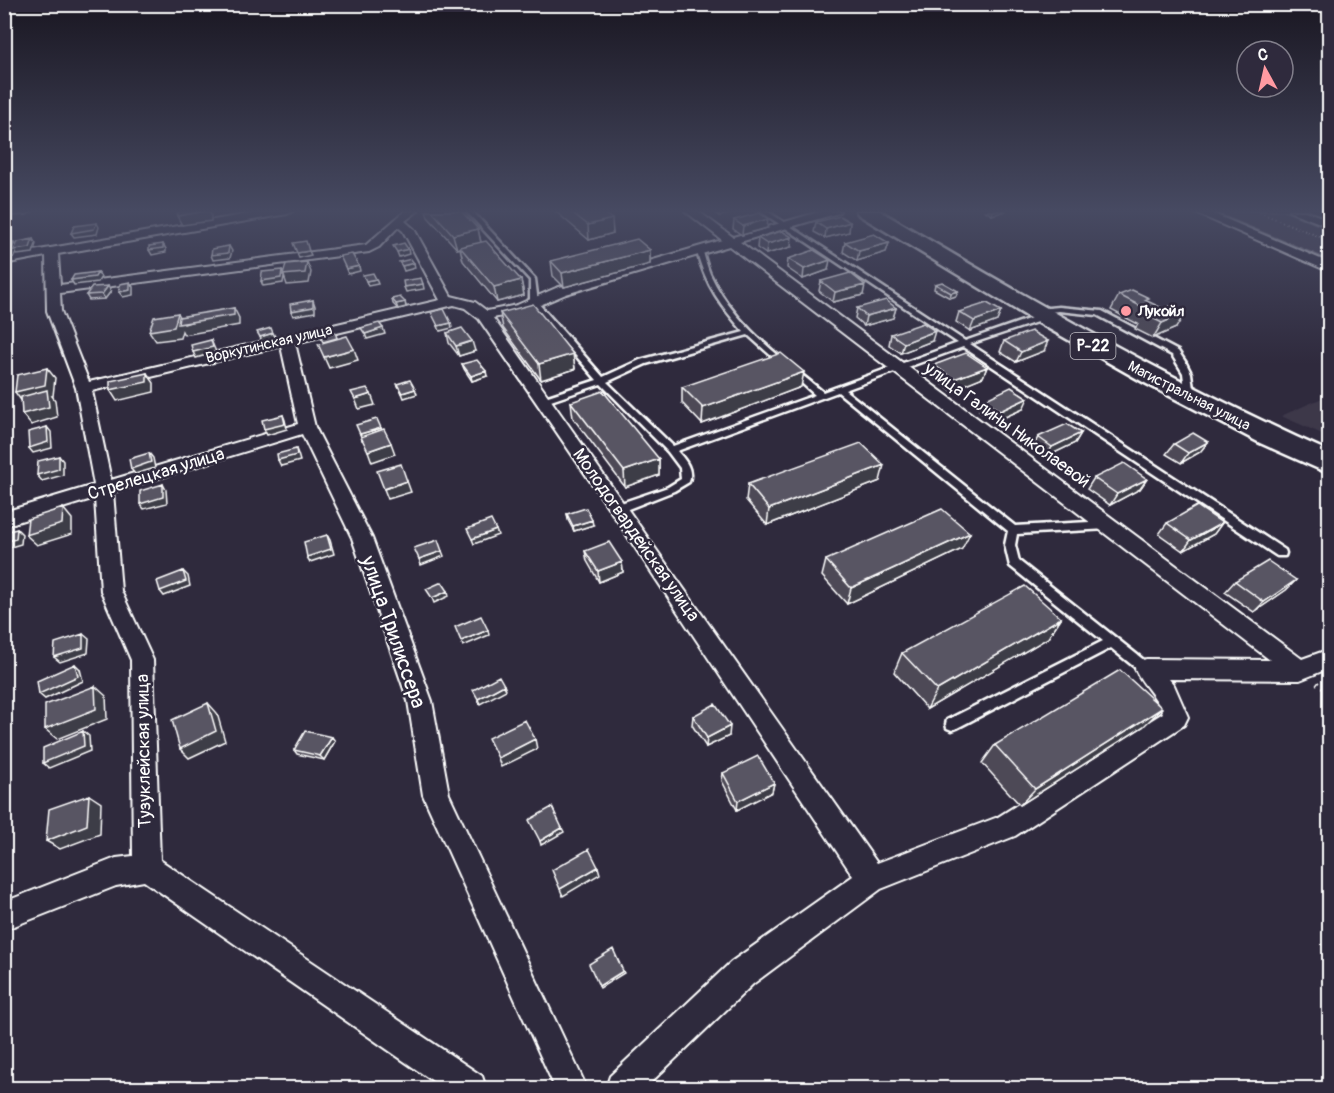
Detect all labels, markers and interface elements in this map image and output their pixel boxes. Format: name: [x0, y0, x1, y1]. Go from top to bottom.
north arrow: [1235, 39, 1295, 99]
text: С: [1257, 45, 1269, 66]
place label: Лукойл: [1137, 302, 1184, 321]
marker: Лукойл: [1119, 304, 1133, 318]
street label: Воркутинская улица: [204, 320, 334, 368]
road number: Р-22: [1070, 333, 1116, 359]
street label: улица Галины Николаевой: [919, 356, 1095, 493]
street label: Магистральная улица: [1124, 357, 1254, 435]
street label: Стрелецкая улица: [85, 442, 227, 506]
street label: Молодогвардейская улица: [567, 444, 705, 626]
street label: улица Трилиссера: [354, 551, 432, 712]
street label: Тузуклейская улица: [131, 674, 157, 828]

